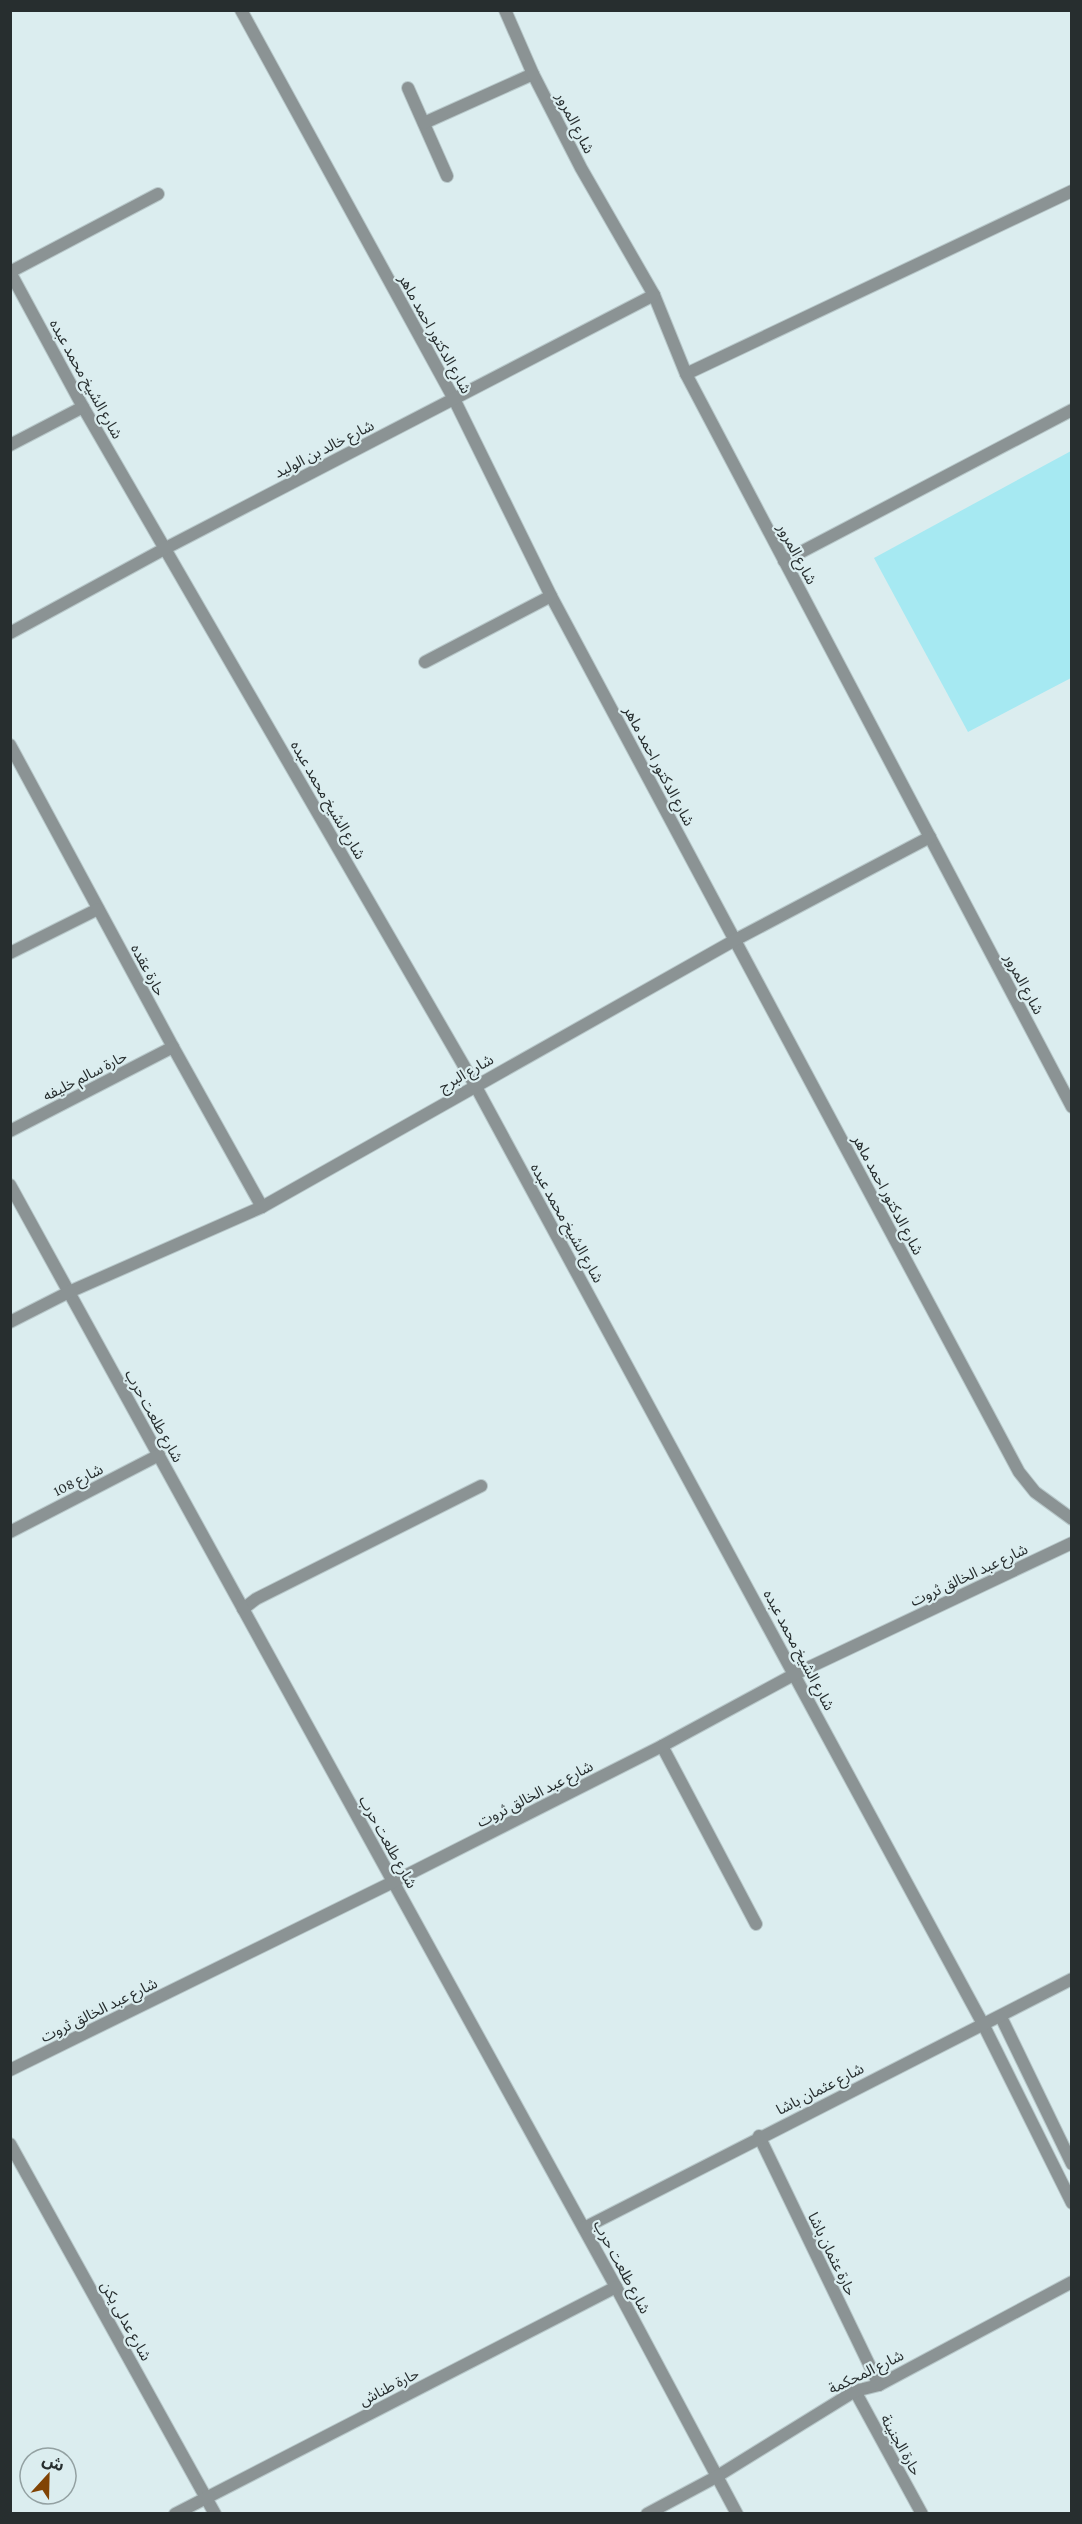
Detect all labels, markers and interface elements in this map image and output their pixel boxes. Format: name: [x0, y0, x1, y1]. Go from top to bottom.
street label: شارع المرور: [549, 89, 597, 158]
street label: شارع الدكتور احمد ماهر: [392, 271, 474, 398]
street label: شارع الشيخ محمد عبده: [43, 316, 126, 444]
street label: شارع خالد بن الوليد: [271, 417, 379, 485]
street label: شارع المرور: [770, 520, 820, 589]
street label: شارع الدكتور احمد ماهر: [617, 702, 697, 831]
street label: شارع الشيخ محمد عبده: [284, 738, 369, 864]
street label: حارة عقده: [127, 942, 168, 999]
street label: شارع المرور: [997, 950, 1047, 1019]
street label: حارة سالم خليفه: [40, 1048, 131, 1107]
street label: شارع البرج: [436, 1051, 498, 1098]
street label: شارع الدكتور احمد ماهر: [846, 1131, 926, 1260]
street label: شارع الشيخ محمد عبده: [524, 1160, 607, 1288]
street label: شارع طلعت حرب: [118, 1367, 186, 1467]
street label: شارع 108: [50, 1461, 108, 1503]
street label: شارع عبد الخالق ثروت: [908, 1541, 1032, 1613]
street label: شارع الشيخ محمد عبده: [757, 1587, 838, 1715]
street label: شارع عبد الخالق ثروت: [474, 1758, 598, 1834]
street label: شارع طلعت حرب: [352, 1793, 420, 1893]
street label: شارع عبد الخالق ثروت: [38, 1975, 162, 2049]
street label: شارع عثمان باشا: [774, 2060, 868, 2121]
street label: حارة عثمان باشا: [804, 2210, 859, 2299]
street label: شارع طلعت حرب: [587, 2218, 653, 2318]
street label: شارع عدلى يكن: [94, 2278, 155, 2366]
street label: شارع المحكمة: [826, 2347, 908, 2401]
street label: حارة طناش: [357, 2365, 422, 2410]
street label: حارة الجنينة: [877, 2412, 924, 2479]
north arrow: [18, 2446, 78, 2506]
text: ش: [40, 2451, 67, 2475]

